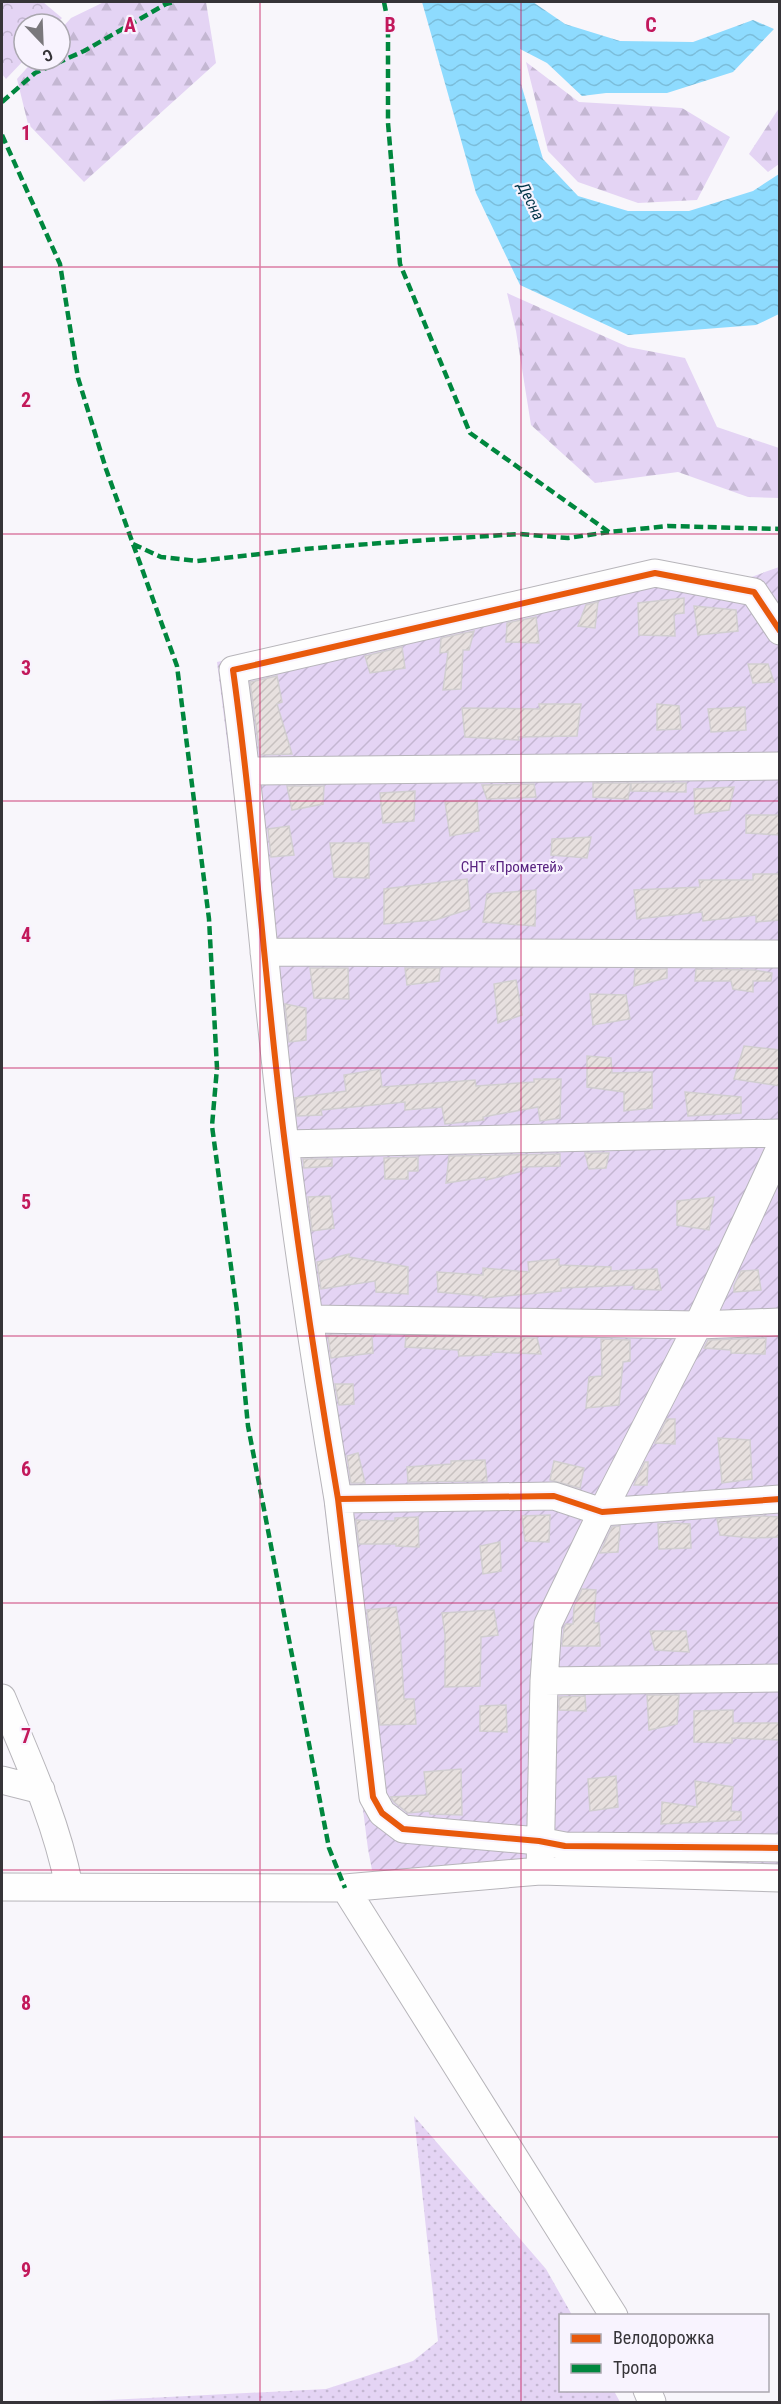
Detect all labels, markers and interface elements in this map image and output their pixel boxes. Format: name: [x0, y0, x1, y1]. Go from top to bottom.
north arrow: [12, 12, 72, 72]
text: A: [124, 13, 136, 37]
text: B: [384, 13, 396, 37]
text: C: [645, 13, 657, 37]
text: С: [40, 45, 56, 66]
text: 1: [21, 121, 31, 145]
water label: Десна: [513, 178, 548, 223]
text: 2: [21, 388, 31, 412]
text: 3: [21, 656, 31, 680]
park label: СНТ «Прометей»: [461, 858, 563, 876]
text: 4: [21, 923, 31, 947]
text: 5: [21, 1190, 31, 1214]
text: 6: [21, 1457, 31, 1481]
text: 7: [21, 1724, 31, 1748]
text: 8: [21, 1991, 31, 2015]
text: 9: [21, 2258, 31, 2282]
legend: [559, 2314, 769, 2392]
text: Велодорожка: [613, 2327, 714, 2348]
text: Тропа: [613, 2357, 657, 2378]

